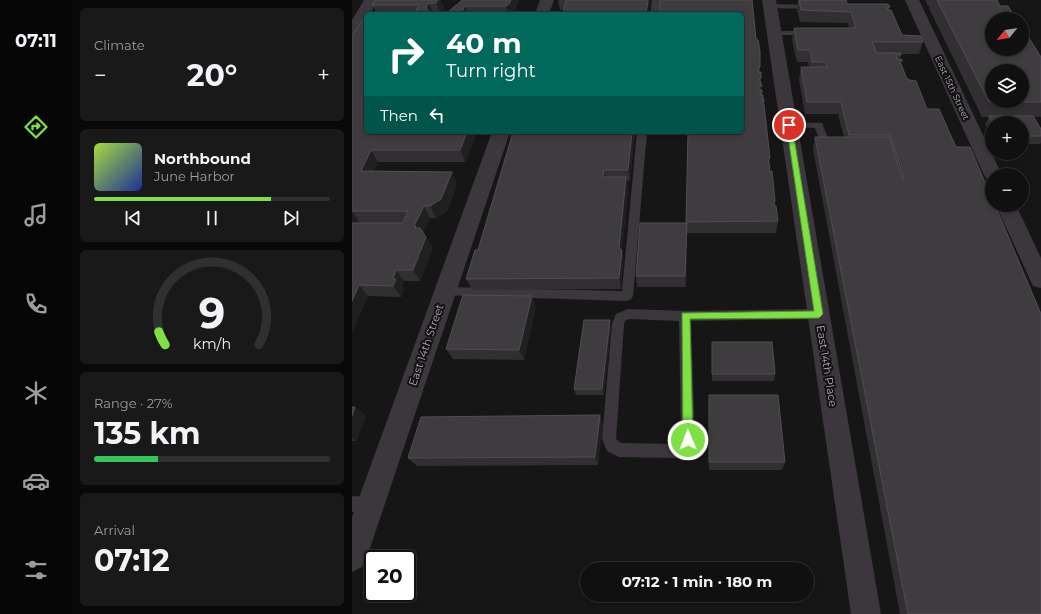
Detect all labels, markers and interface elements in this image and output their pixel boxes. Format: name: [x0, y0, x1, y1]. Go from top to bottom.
north arrow: [985, 12, 1029, 56]
map controls: [985, 12, 1029, 212]
text: 40 m: [446, 26, 522, 60]
icon: right: [380, 28, 432, 80]
text: 07:11: [15, 30, 57, 52]
text: Climate: [94, 37, 145, 53]
street label: East 15th Street: [933, 54, 972, 122]
text: 20°: [187, 57, 237, 94]
text: Turn right: [446, 60, 536, 82]
text: −: [94, 62, 107, 89]
text: +: [317, 62, 330, 89]
button: layers: [985, 64, 1029, 108]
icon: left: [426, 104, 448, 126]
text: Then: [380, 106, 418, 125]
pin: [772, 108, 806, 142]
icon: directions: [22, 113, 50, 141]
icon: arrive: [778, 114, 800, 136]
button: +: [985, 116, 1029, 160]
text: Northbound: [154, 149, 251, 168]
text: June Harbor: [154, 168, 235, 184]
button: −: [985, 168, 1029, 212]
icon: music: [22, 201, 50, 229]
icon: previous: [122, 207, 144, 229]
icon: pause: [201, 207, 223, 229]
icon: next: [280, 207, 302, 229]
text: 9: [199, 288, 225, 338]
icon: phone: [22, 290, 50, 318]
street label: East 14th Street: [405, 302, 447, 388]
street label: East 14th Place: [814, 324, 840, 408]
text: km/h: [193, 335, 231, 353]
icon: climate: [22, 379, 50, 407]
text: Range · 27%: [94, 395, 172, 411]
text: 135 km: [94, 415, 201, 452]
position arrow: [667, 419, 709, 461]
icon: car: [22, 467, 50, 495]
text: Arrival: [94, 522, 135, 538]
text: 07:12: [94, 542, 170, 579]
speed limit sign: 20: [364, 550, 416, 602]
icon: filters: [22, 556, 50, 584]
text: 07:12 · 1 min · 180 m: [622, 572, 772, 591]

